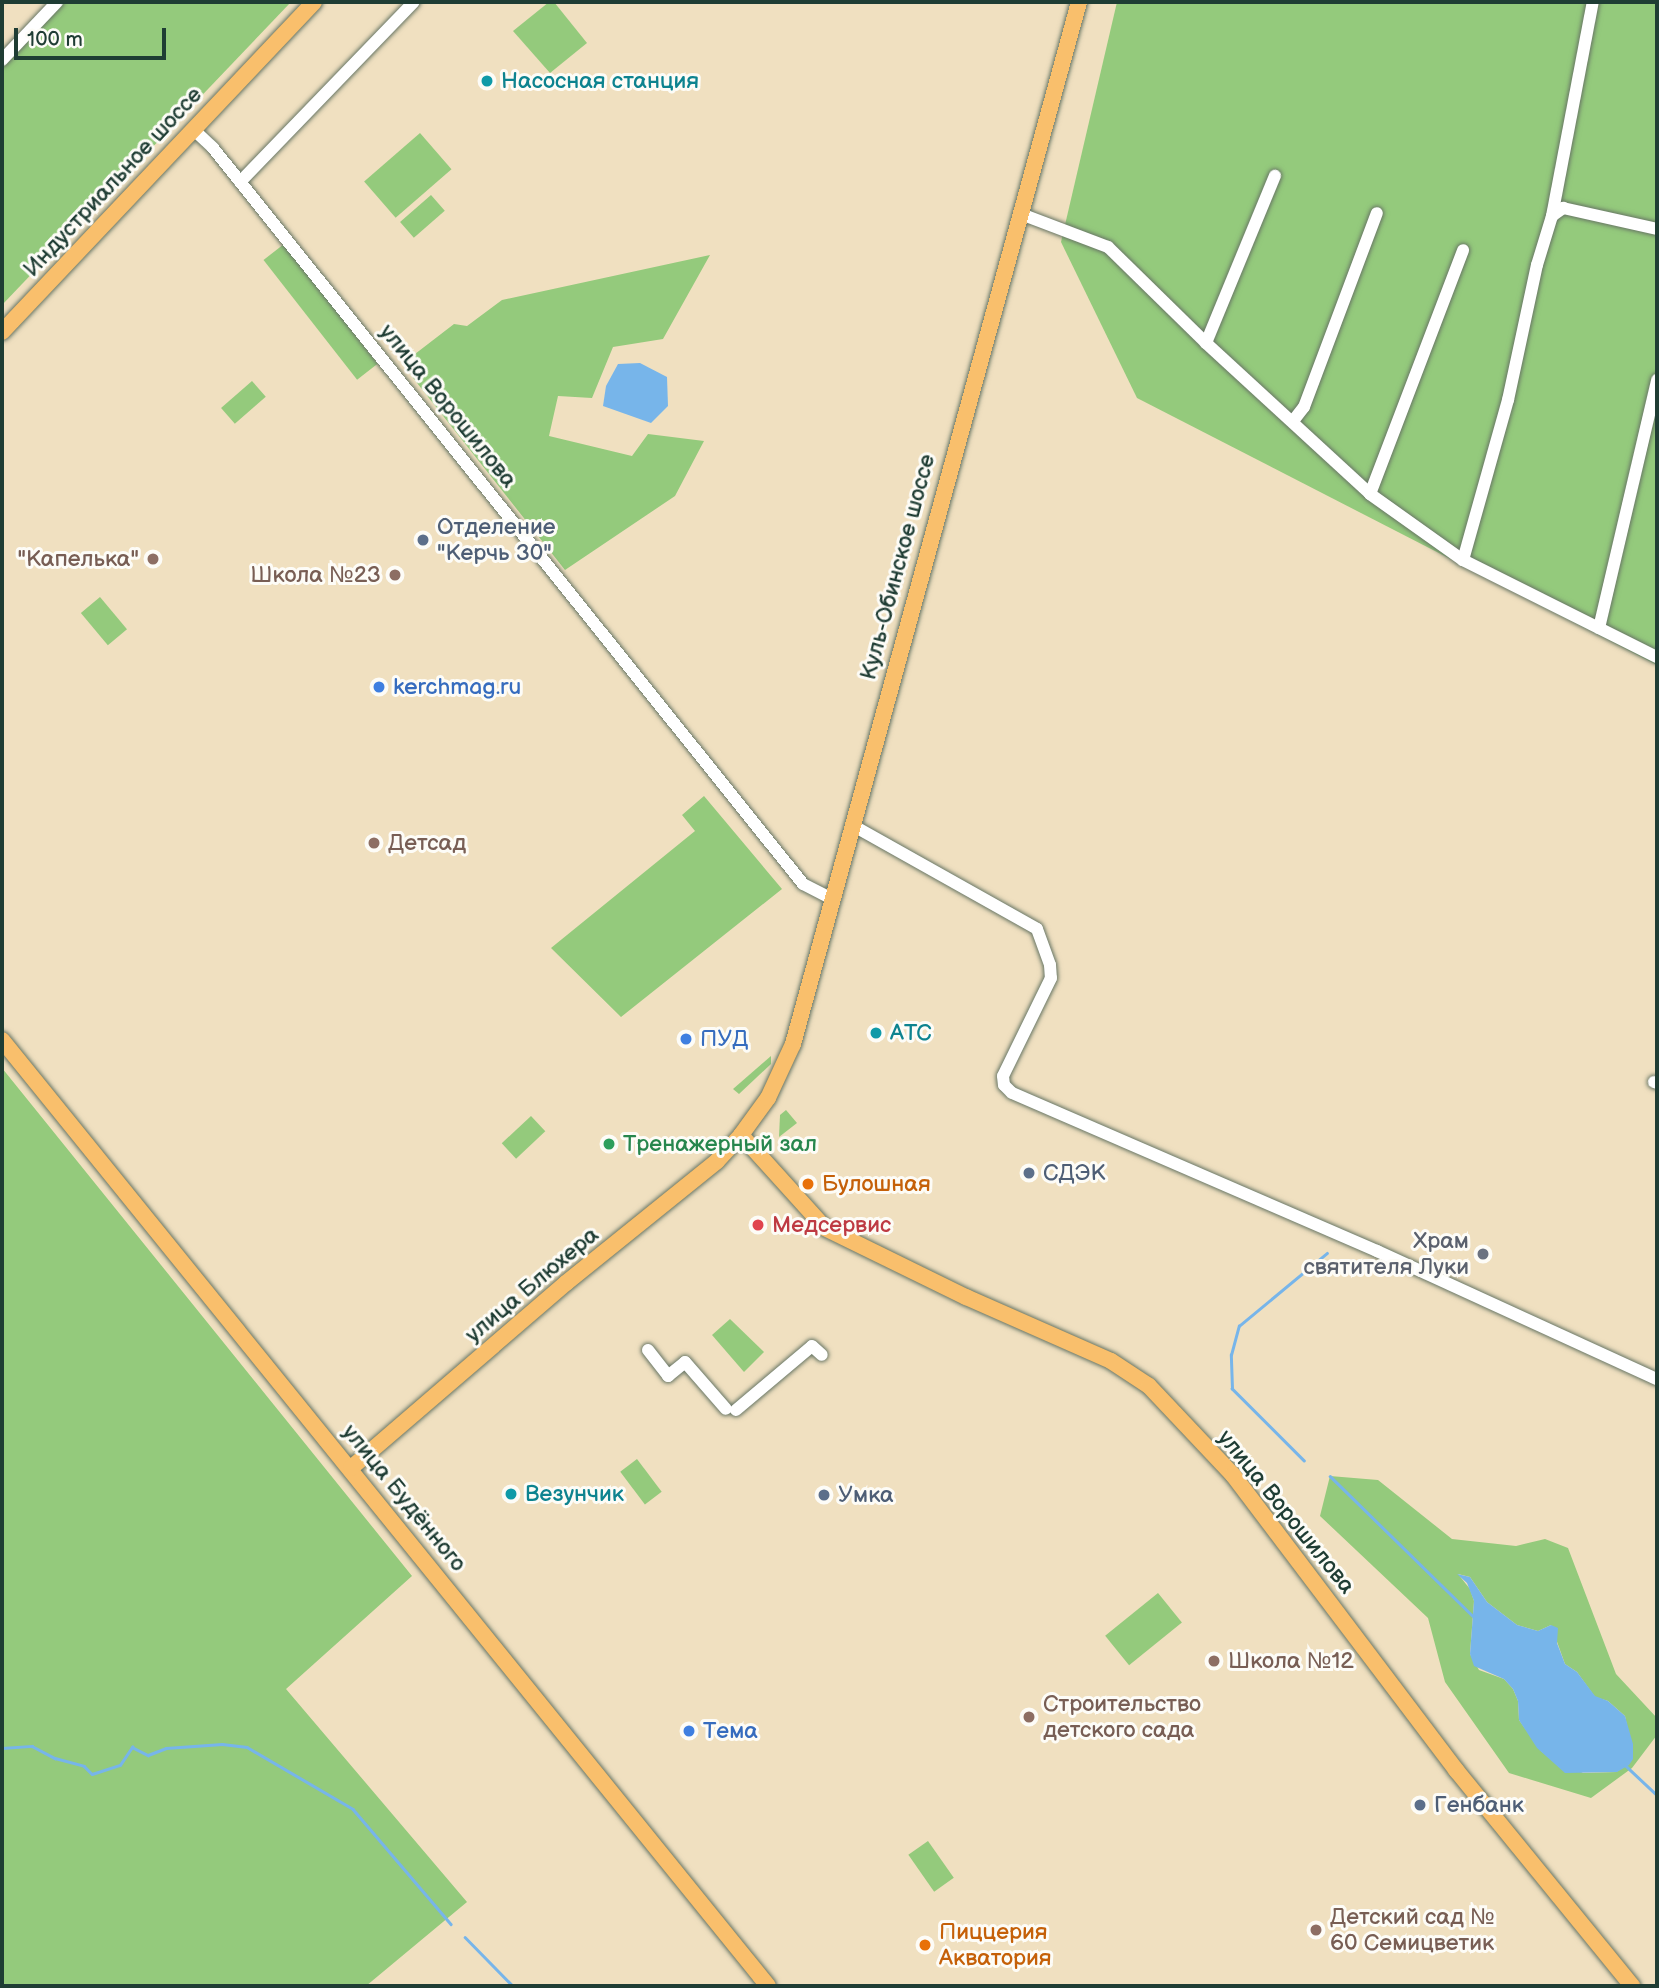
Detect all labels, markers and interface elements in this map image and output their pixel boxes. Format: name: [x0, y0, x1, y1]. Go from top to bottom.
scale bar: [18, 14, 170, 58]
text: 100 m: [27, 27, 83, 52]
place label: Насосная станция: [501, 67, 699, 95]
marker: Насосная станция: [479, 73, 495, 89]
street label: Индустриальное шоссе: [18, 81, 208, 283]
street label: улица Ворошилова: [373, 319, 523, 493]
street label: Куль-Обинское шоссе: [855, 451, 941, 683]
place label: Отделение "Керчь 30": [437, 513, 556, 567]
marker: Отделение "Керчь 30": [415, 532, 431, 548]
place label: "Капелька": [17, 545, 139, 573]
marker: "Капелька": [145, 551, 161, 567]
place label: Школа №23: [250, 561, 381, 589]
marker: Школа №23: [387, 567, 403, 583]
place label: kerchmag.ru: [393, 673, 521, 701]
marker: kerchmag.ru: [371, 679, 387, 695]
place label: Детсад: [388, 829, 466, 857]
marker: Детсад: [366, 835, 382, 851]
place label: АТС: [890, 1019, 932, 1047]
place label: ПУД: [700, 1025, 749, 1053]
marker: АТС: [868, 1025, 884, 1041]
marker: ПУД: [678, 1031, 694, 1047]
place label: Тренажерный зал: [623, 1130, 817, 1158]
marker: Тренажерный зал: [601, 1136, 617, 1152]
place label: СДЭК: [1043, 1159, 1105, 1187]
marker: СДЭК: [1021, 1165, 1037, 1181]
place label: Булошная: [822, 1170, 931, 1198]
marker: Булошная: [800, 1176, 816, 1192]
place label: Медсервис: [772, 1211, 891, 1239]
marker: Медсервис: [750, 1217, 766, 1233]
street label: улица Блюхера: [460, 1221, 604, 1349]
place label: Храм святителя Луки: [1304, 1227, 1469, 1281]
marker: Храм святителя Луки: [1475, 1246, 1491, 1262]
street label: улица Будённого: [336, 1419, 472, 1577]
street label: улица Ворошилова: [1211, 1425, 1361, 1599]
place label: Везунчик: [525, 1480, 624, 1508]
place label: Умка: [838, 1481, 894, 1509]
marker: Везунчик: [503, 1486, 519, 1502]
marker: Умка: [816, 1487, 832, 1503]
place label: Школа №12: [1228, 1647, 1354, 1675]
marker: Школа №12: [1206, 1653, 1222, 1669]
place label: Строительство детского сада: [1043, 1690, 1201, 1744]
marker: Строительство детского сада: [1021, 1709, 1037, 1725]
place label: Тема: [703, 1717, 758, 1745]
marker: Тема: [681, 1723, 697, 1739]
place label: Генбанк: [1434, 1791, 1524, 1819]
marker: Генбанк: [1412, 1797, 1428, 1813]
place label: Детский сад № 60 Семицветик: [1330, 1903, 1495, 1957]
place label: Пиццерия Акватория: [939, 1918, 1052, 1972]
marker: Детский сад № 60 Семицветик: [1308, 1922, 1324, 1938]
marker: Пиццерия Акватория: [917, 1937, 933, 1953]

